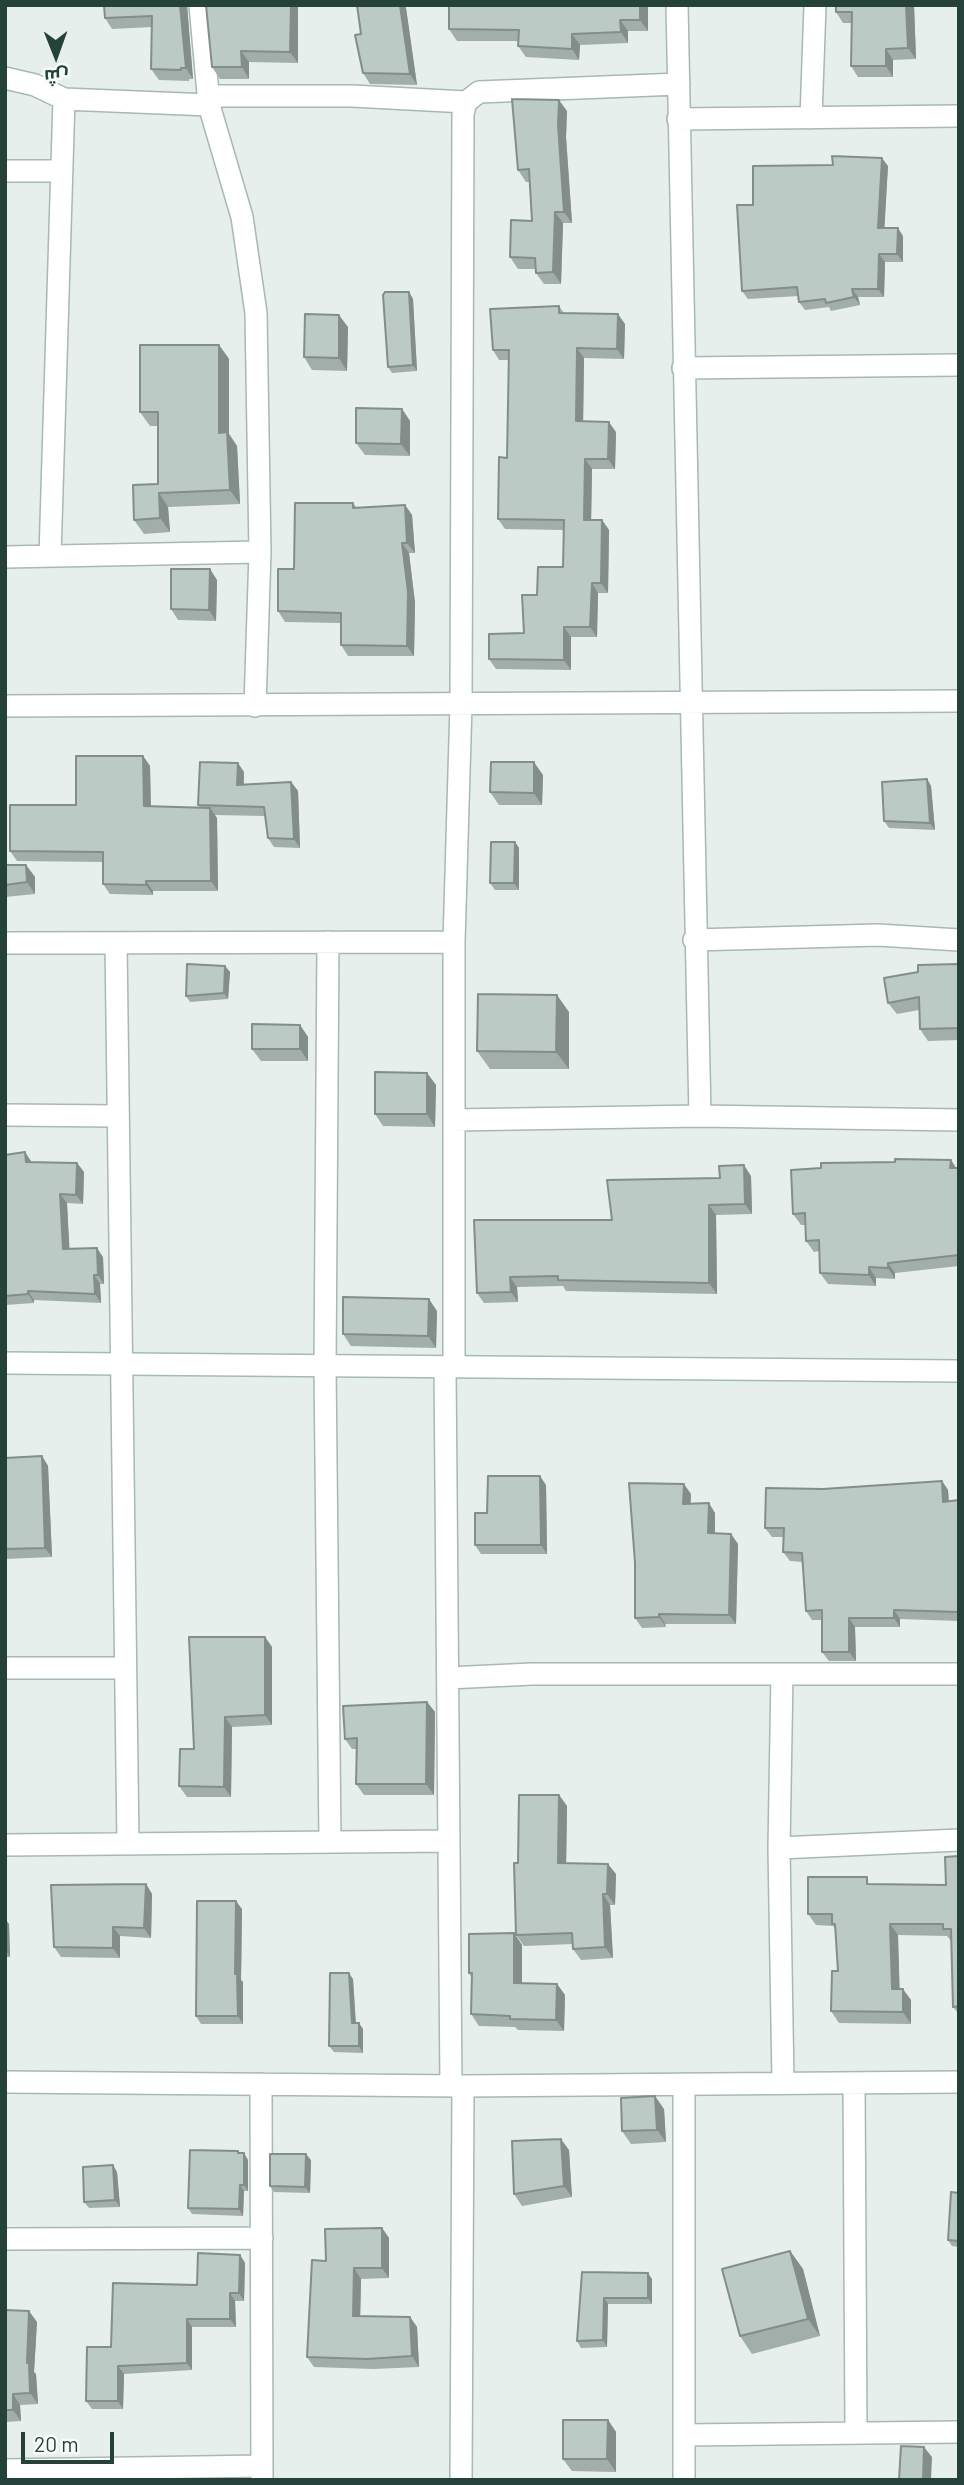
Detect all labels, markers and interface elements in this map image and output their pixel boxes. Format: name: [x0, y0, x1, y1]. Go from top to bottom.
north arrow: [21, 21, 91, 91]
text: ش: [44, 66, 69, 89]
scale bar: [24, 2418, 117, 2462]
text: 20 m: [34, 2431, 79, 2456]

